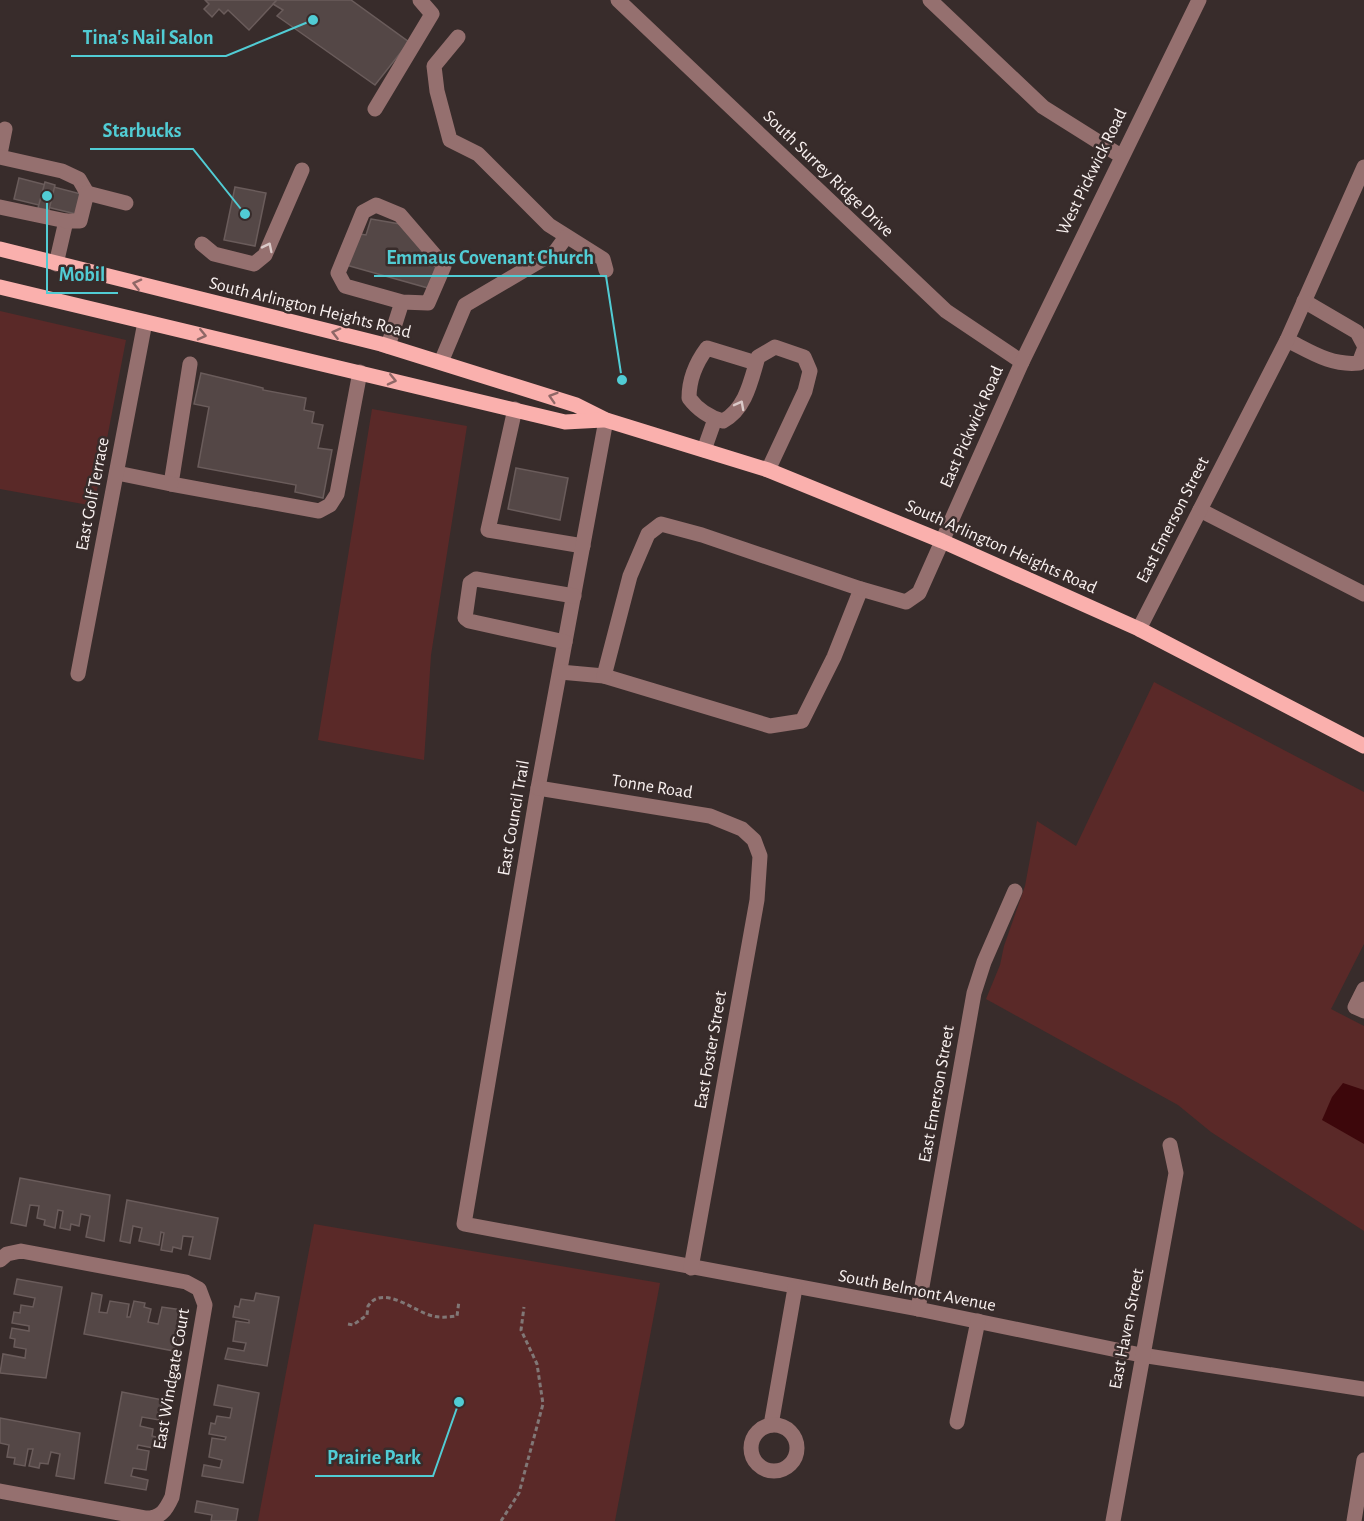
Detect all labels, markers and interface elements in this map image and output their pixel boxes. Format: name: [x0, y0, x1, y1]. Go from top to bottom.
callout: Tina's Nail Salon: [71, 18, 226, 56]
text: Tina's Nail Salon: [82, 28, 214, 48]
street label: West Pickwick Road: [1054, 106, 1130, 238]
street label: South Surrey Ridge Drive: [759, 107, 897, 241]
callout: Starbucks: [90, 111, 193, 149]
text: Starbucks: [102, 121, 182, 141]
callout: Emmaus Covenant Church: [374, 238, 606, 276]
one-way arrow: [261, 242, 273, 253]
text: Emmaus Covenant Church: [386, 248, 594, 268]
callout: Mobil: [47, 255, 118, 293]
text: Mobil: [59, 265, 105, 285]
street label: South Arlington Heights Road: [207, 274, 413, 342]
one-way arrow: [132, 279, 142, 292]
one-way arrow: [197, 328, 207, 341]
one-way arrow: [332, 328, 342, 341]
street label: East Pickwick Road: [937, 363, 1007, 491]
one-way arrow: [387, 372, 397, 385]
one-way arrow: [548, 392, 558, 405]
one-way arrow: [733, 401, 744, 411]
street label: East Golf Terrace: [73, 436, 113, 552]
street label: East Emerson Street: [1133, 454, 1213, 586]
street label: South Arlington Heights Road: [903, 497, 1099, 597]
street label: East Council Trail: [495, 759, 533, 877]
street label: Tonne Road: [610, 772, 694, 802]
street label: East Foster Street: [692, 989, 730, 1110]
street label: East Emerson Street: [916, 1024, 958, 1164]
street label: South Belmont Avenue: [837, 1267, 997, 1315]
street label: East Haven Street: [1106, 1267, 1148, 1391]
street label: East Windgate Court: [151, 1307, 193, 1451]
callout: Prairie Park: [315, 1438, 433, 1476]
text: Prairie Park: [327, 1448, 421, 1468]

